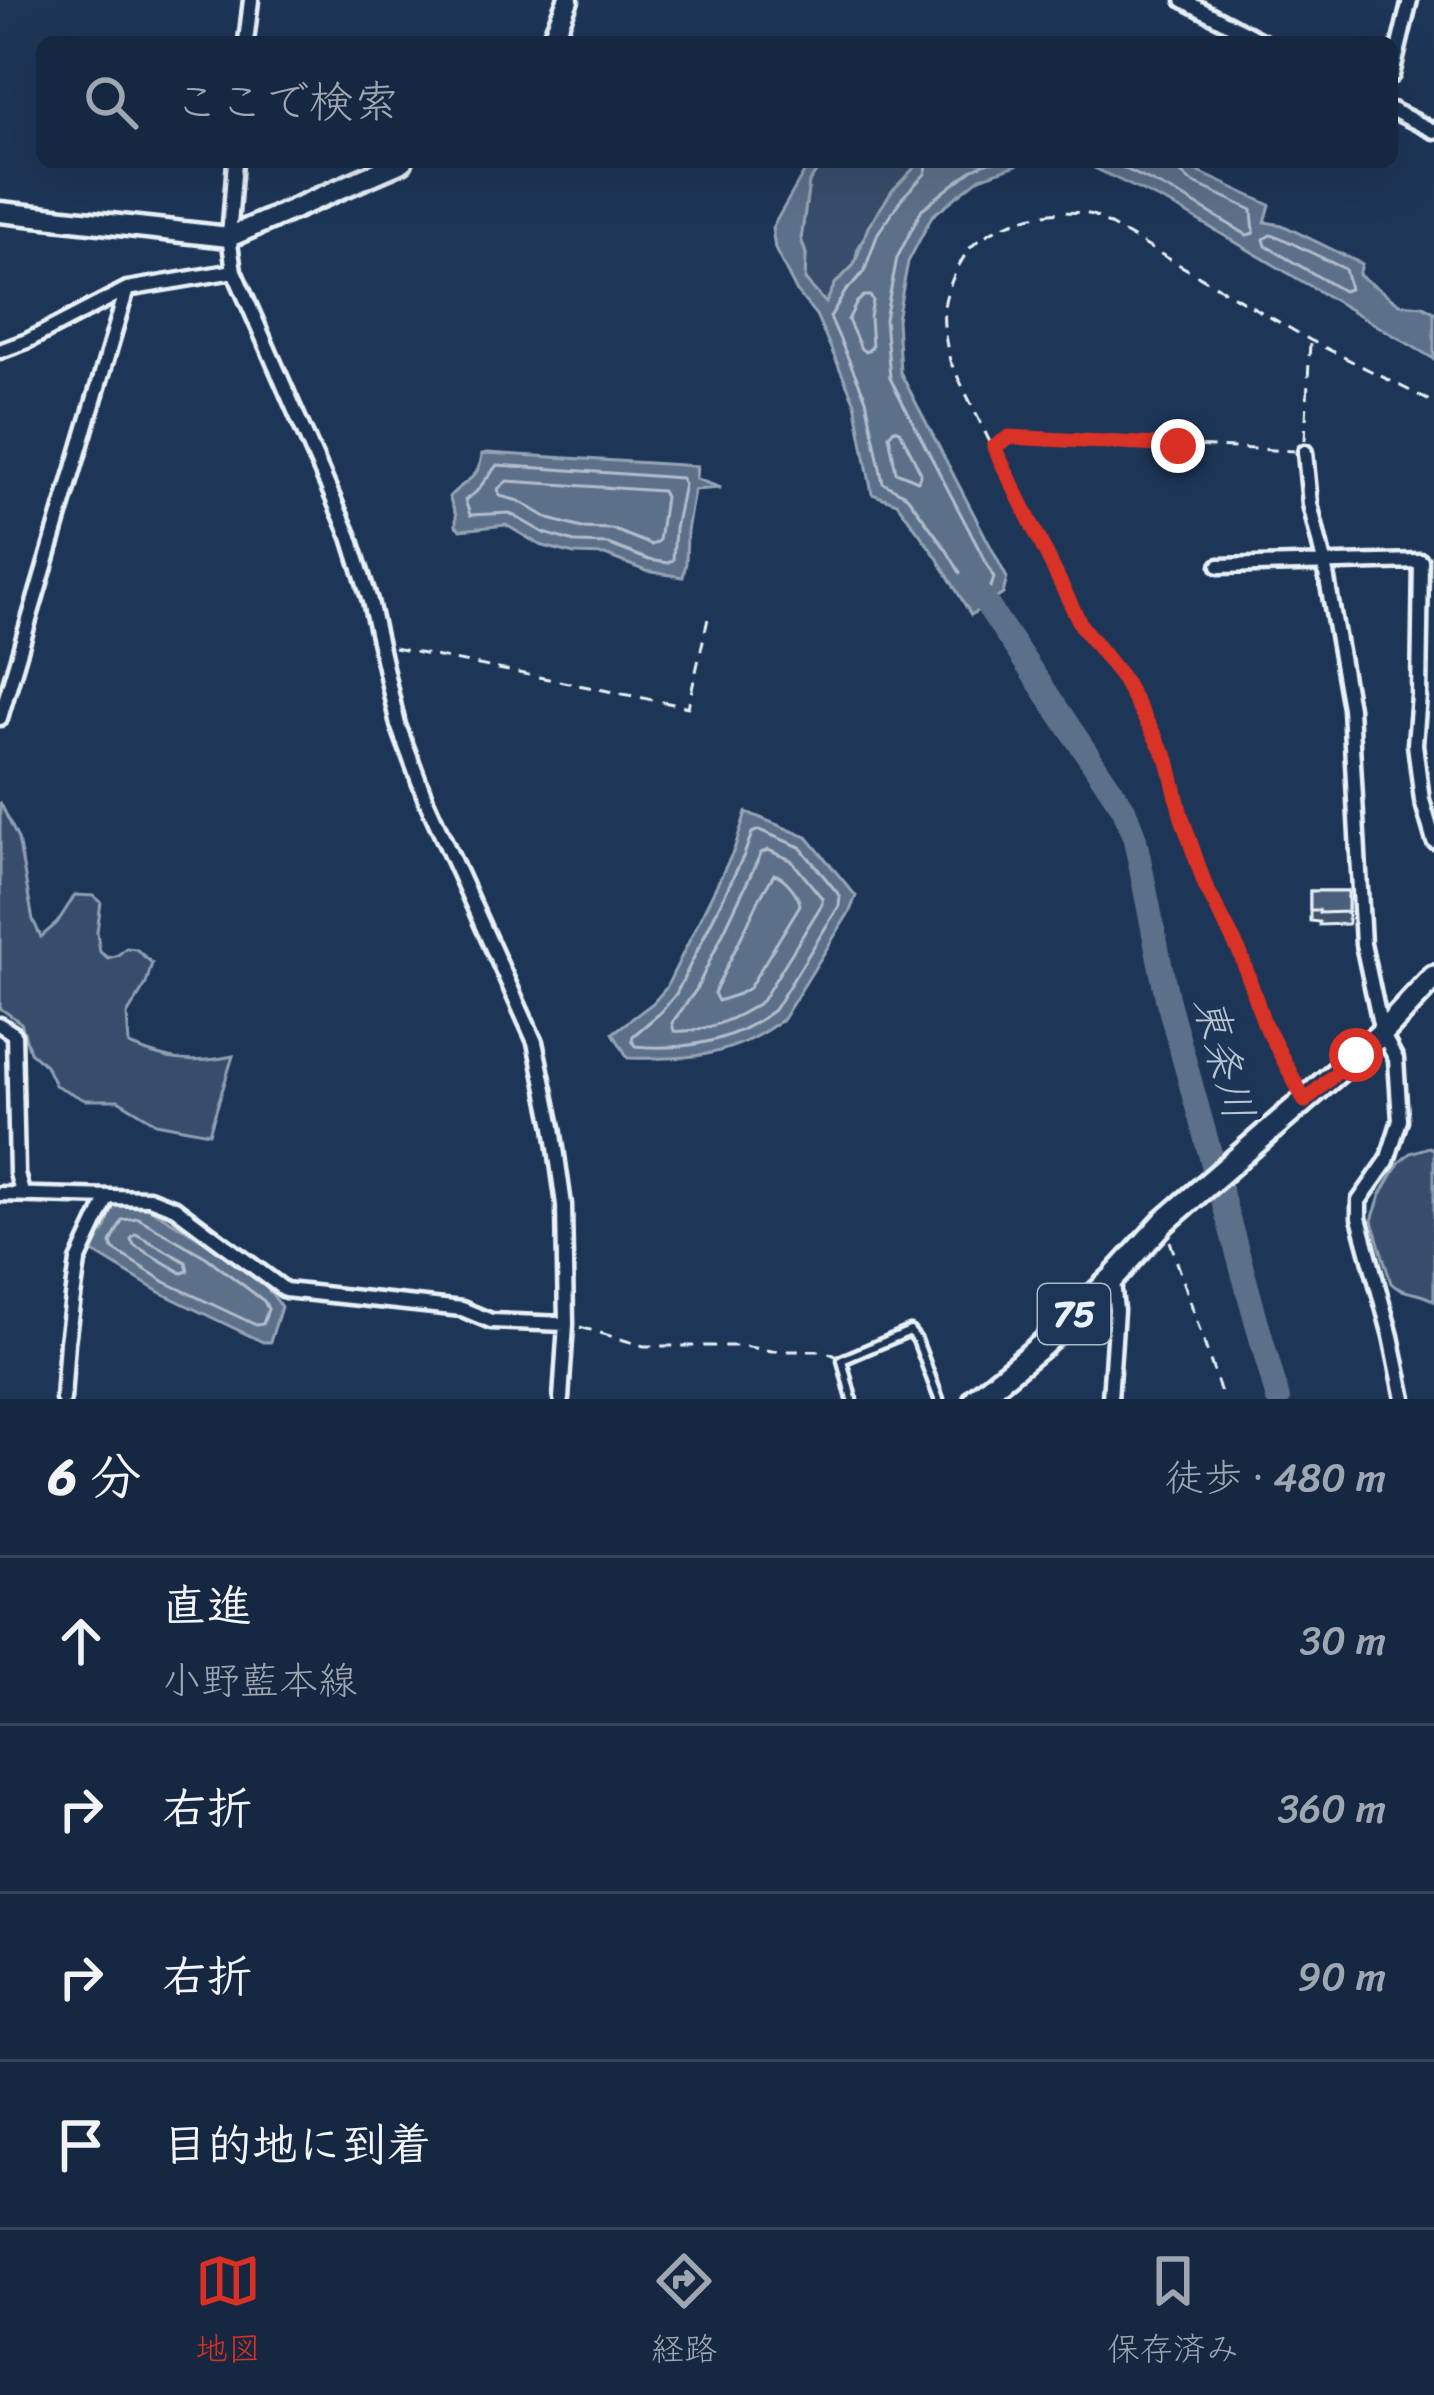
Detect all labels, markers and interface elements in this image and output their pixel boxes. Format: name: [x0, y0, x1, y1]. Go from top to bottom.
search box: [36, 36, 1398, 168]
text: ここで検索: [174, 62, 399, 142]
icon: search: [78, 69, 144, 135]
route end: [1151, 419, 1205, 473]
water label: 東条川: [1172, 988, 1276, 1128]
route start: [1329, 1028, 1383, 1082]
road number: 75: [1038, 1284, 1110, 1344]
text: 6 分: [48, 1432, 141, 1522]
text: 徒歩 · 480 m: [1165, 1443, 1386, 1512]
text: 直進: [162, 1566, 252, 1646]
text: 30 m: [1300, 1606, 1386, 1675]
icon: ahead: [48, 1608, 114, 1674]
text: 小野藍本線: [162, 1646, 357, 1715]
text: 右折: [162, 1769, 252, 1849]
text: 360 m: [1278, 1774, 1386, 1843]
icon: right: [48, 1776, 114, 1842]
text: 右折: [162, 1937, 252, 2017]
text: 90 m: [1297, 1942, 1386, 2011]
icon: right: [48, 1944, 114, 2010]
text: 目的地に到着: [162, 2105, 432, 2185]
icon: arrive: [48, 2112, 114, 2178]
tab: 地図: [195, 2248, 261, 2378]
tab: 経路: [651, 2248, 717, 2378]
tab: 保存済み: [1107, 2248, 1239, 2378]

